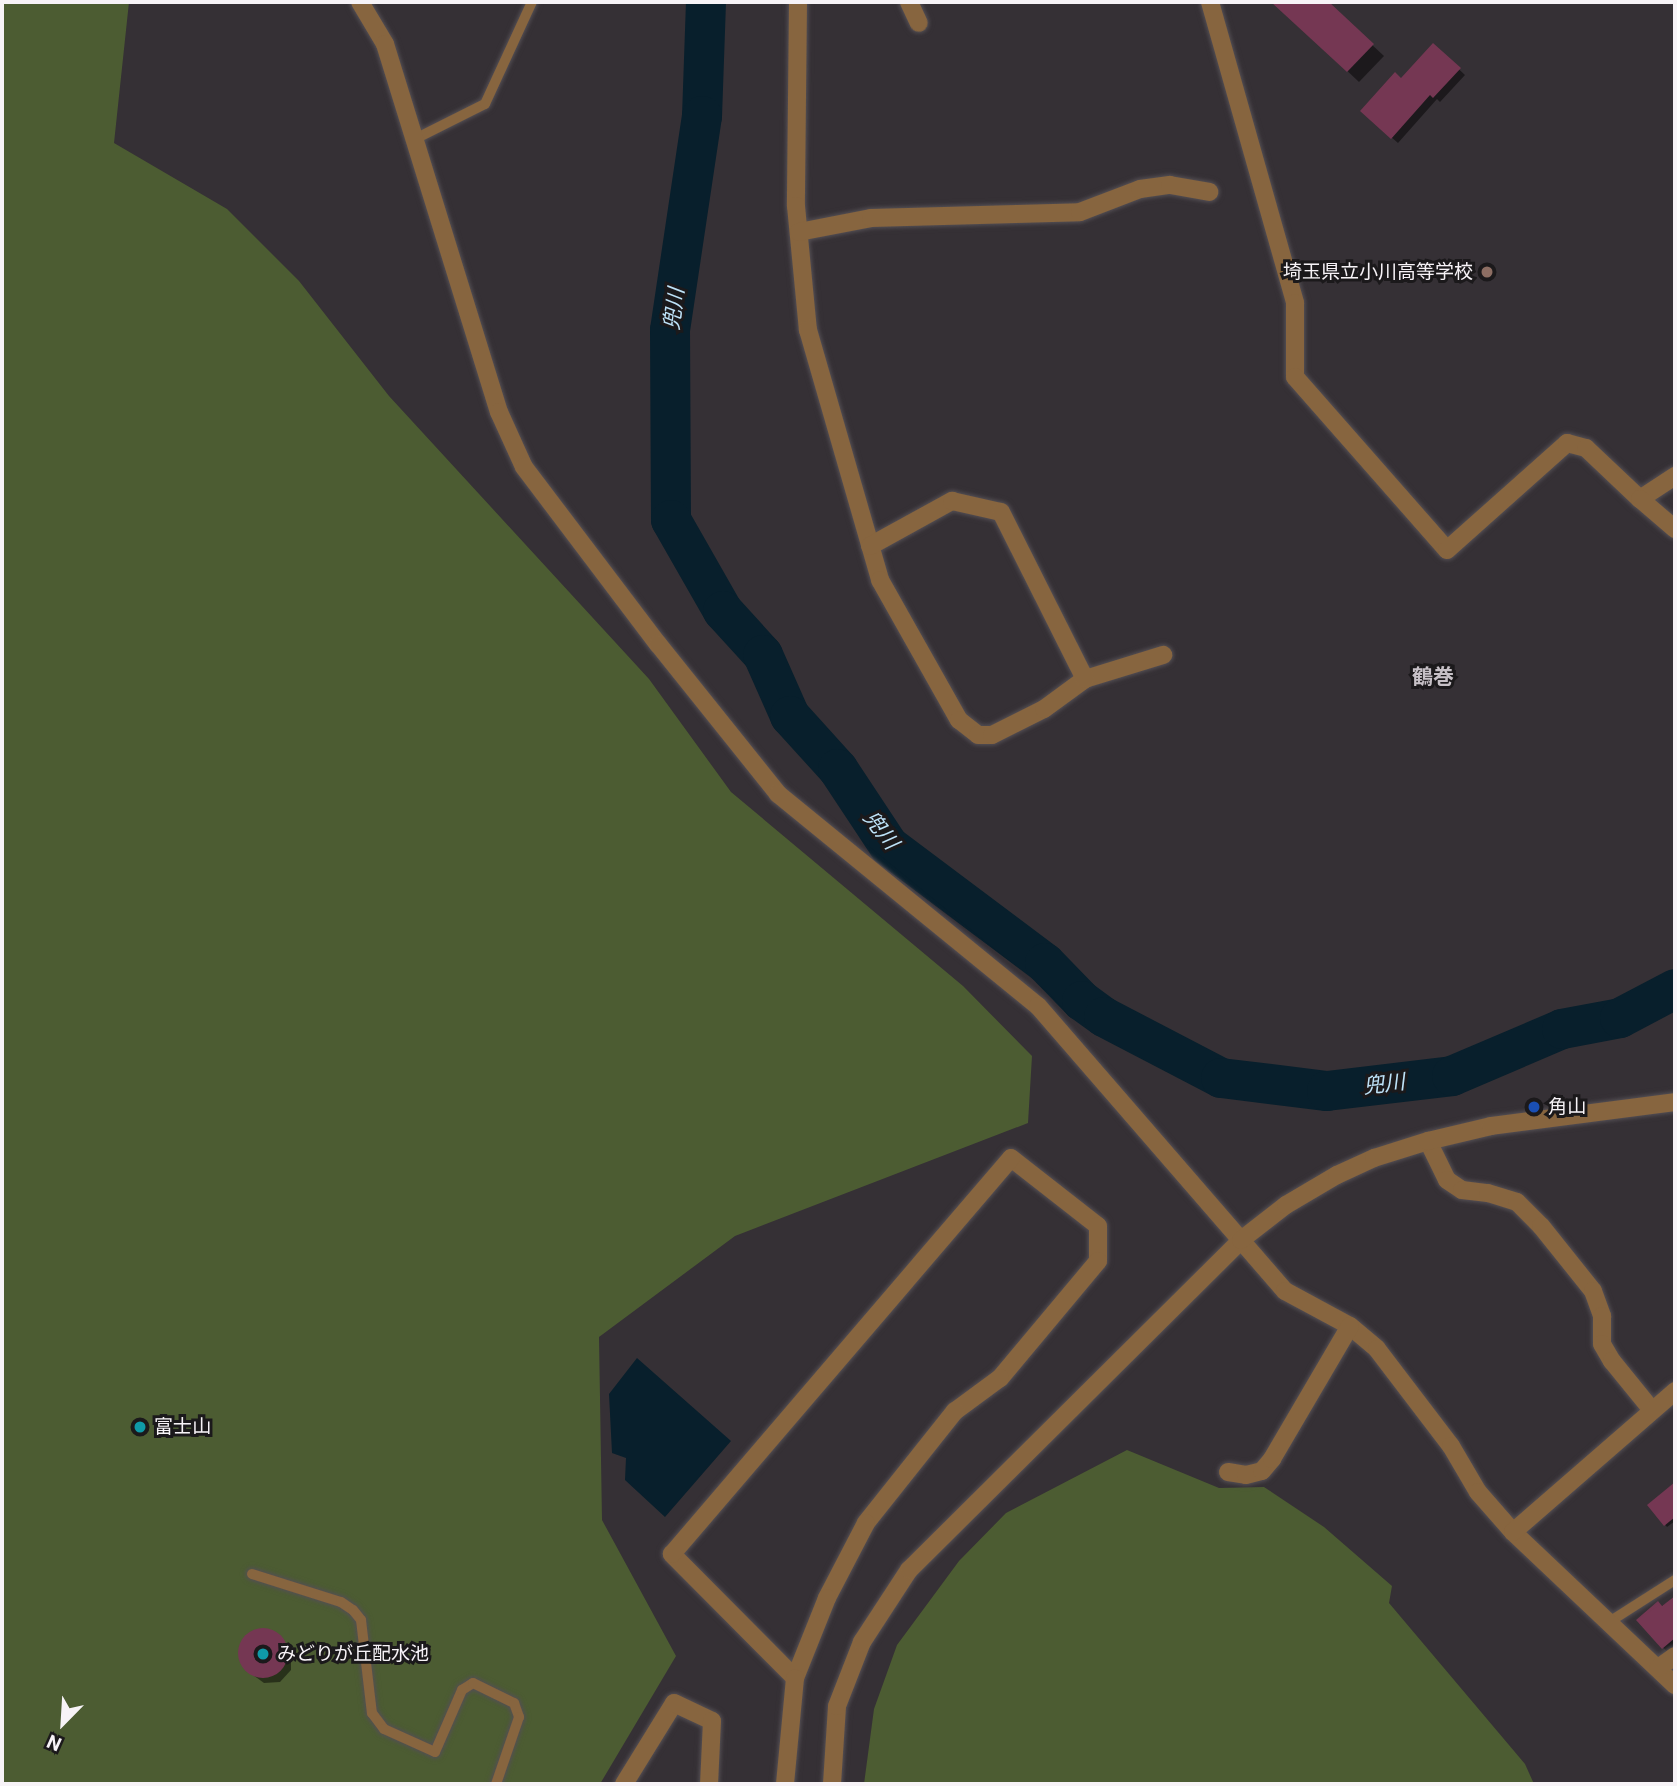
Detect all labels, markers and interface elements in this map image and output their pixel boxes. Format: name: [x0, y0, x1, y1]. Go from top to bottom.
place label: 埼玉県立小川高等学校: [1283, 261, 1473, 283]
marker: 埼玉県立小川高等学校: [1479, 264, 1495, 280]
water label: 兜川: [659, 287, 689, 331]
district label: 鶴巻: [1412, 664, 1454, 690]
water label: 兜川: [858, 806, 904, 854]
water label: 兜川: [1362, 1069, 1406, 1099]
place label: 角山: [1548, 1096, 1586, 1118]
marker: 角山: [1526, 1099, 1542, 1115]
place label: 富士山: [154, 1416, 211, 1438]
marker: 富士山: [132, 1419, 148, 1435]
place label: みどりが丘配水池: [277, 1643, 429, 1665]
marker: みどりが丘配水池: [255, 1646, 271, 1662]
north arrow: [28, 1688, 98, 1758]
text: N: [43, 1729, 65, 1756]

